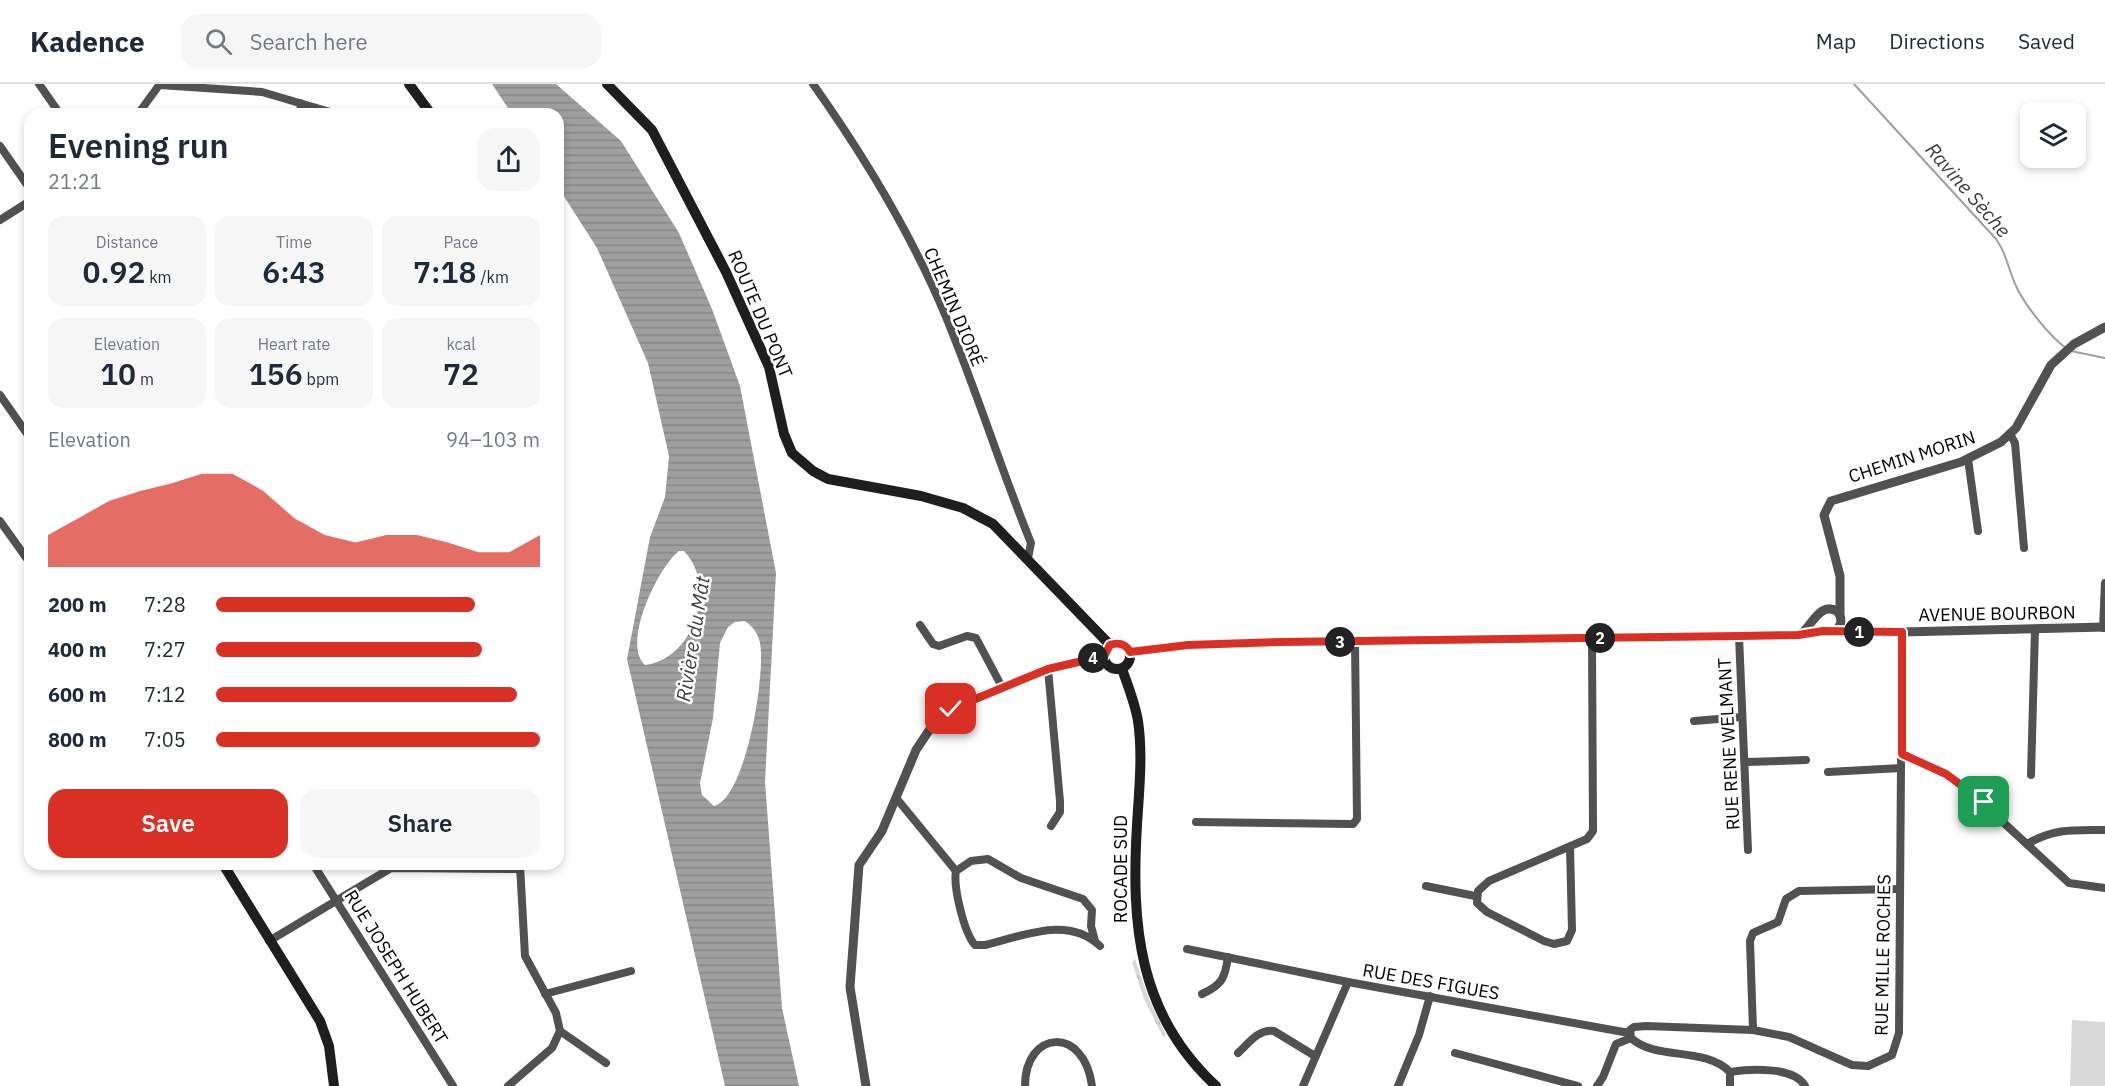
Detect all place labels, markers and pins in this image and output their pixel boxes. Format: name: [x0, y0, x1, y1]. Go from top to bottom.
pin: 1: [1844, 617, 1874, 647]
pin: 2: [1585, 623, 1615, 653]
pin: 3: [1325, 627, 1355, 657]
pin: 4: [1078, 643, 1108, 673]
pin: [925, 683, 976, 734]
pin: [1958, 776, 2009, 827]

